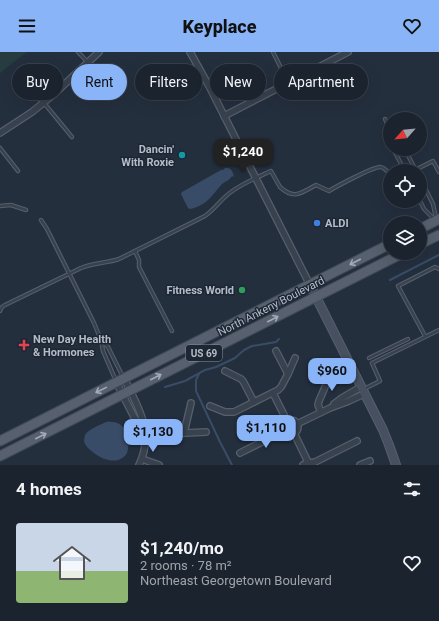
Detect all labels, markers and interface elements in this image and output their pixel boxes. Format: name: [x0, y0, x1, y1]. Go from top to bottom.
icon: menu: [16, 15, 38, 37]
icon: heart: [401, 15, 423, 37]
text: Keyplace: [183, 16, 256, 37]
chip: Buy: [12, 64, 63, 100]
chip: Rent: [71, 64, 127, 100]
chip: Filters: [135, 64, 202, 100]
chip: New: [210, 64, 266, 100]
chip: Apartment: [274, 64, 368, 100]
north arrow: [383, 112, 427, 156]
map controls: [383, 112, 427, 260]
pin: $1,240: [210, 139, 276, 173]
place label: Dancin' With Roxie: [121, 143, 174, 169]
text: $1,240: [223, 144, 263, 159]
marker: Dancin' With Roxie: [177, 150, 187, 160]
button: locate: [383, 164, 427, 208]
button: layers: [383, 216, 427, 260]
place label: ALDI: [325, 217, 349, 230]
marker: ALDI: [312, 218, 322, 228]
one-way arrow: [349, 259, 361, 266]
street label: North Ankeny Boulevard: [216, 274, 327, 339]
place label: Fitness World: [166, 284, 234, 297]
marker: Fitness World: [237, 285, 247, 295]
one-way arrow: [267, 315, 279, 322]
place label: New Day Health & Hormones: [33, 333, 111, 359]
marker: New Day Health & Hormones: [18, 339, 30, 351]
road number: US 69: [186, 345, 222, 361]
pin: $960: [308, 358, 356, 392]
text: $960: [317, 363, 347, 378]
one-way arrow: [150, 373, 162, 380]
one-way arrow: [96, 387, 108, 394]
pin: $1,110: [233, 415, 299, 449]
pin: $1,130: [120, 419, 186, 453]
text: $1,110: [246, 420, 286, 435]
text: $1,130: [133, 424, 173, 439]
one-way arrow: [34, 432, 46, 439]
icon: filters: [401, 478, 423, 500]
text: 4 homes: [16, 479, 82, 499]
text: $1,240/mo: [140, 538, 224, 558]
icon: home: [48, 539, 96, 587]
icon: heart: [401, 552, 423, 574]
text: 2 rooms · 78 m²: [140, 558, 232, 573]
text: Northeast Georgetown Boulevard: [140, 573, 332, 588]

